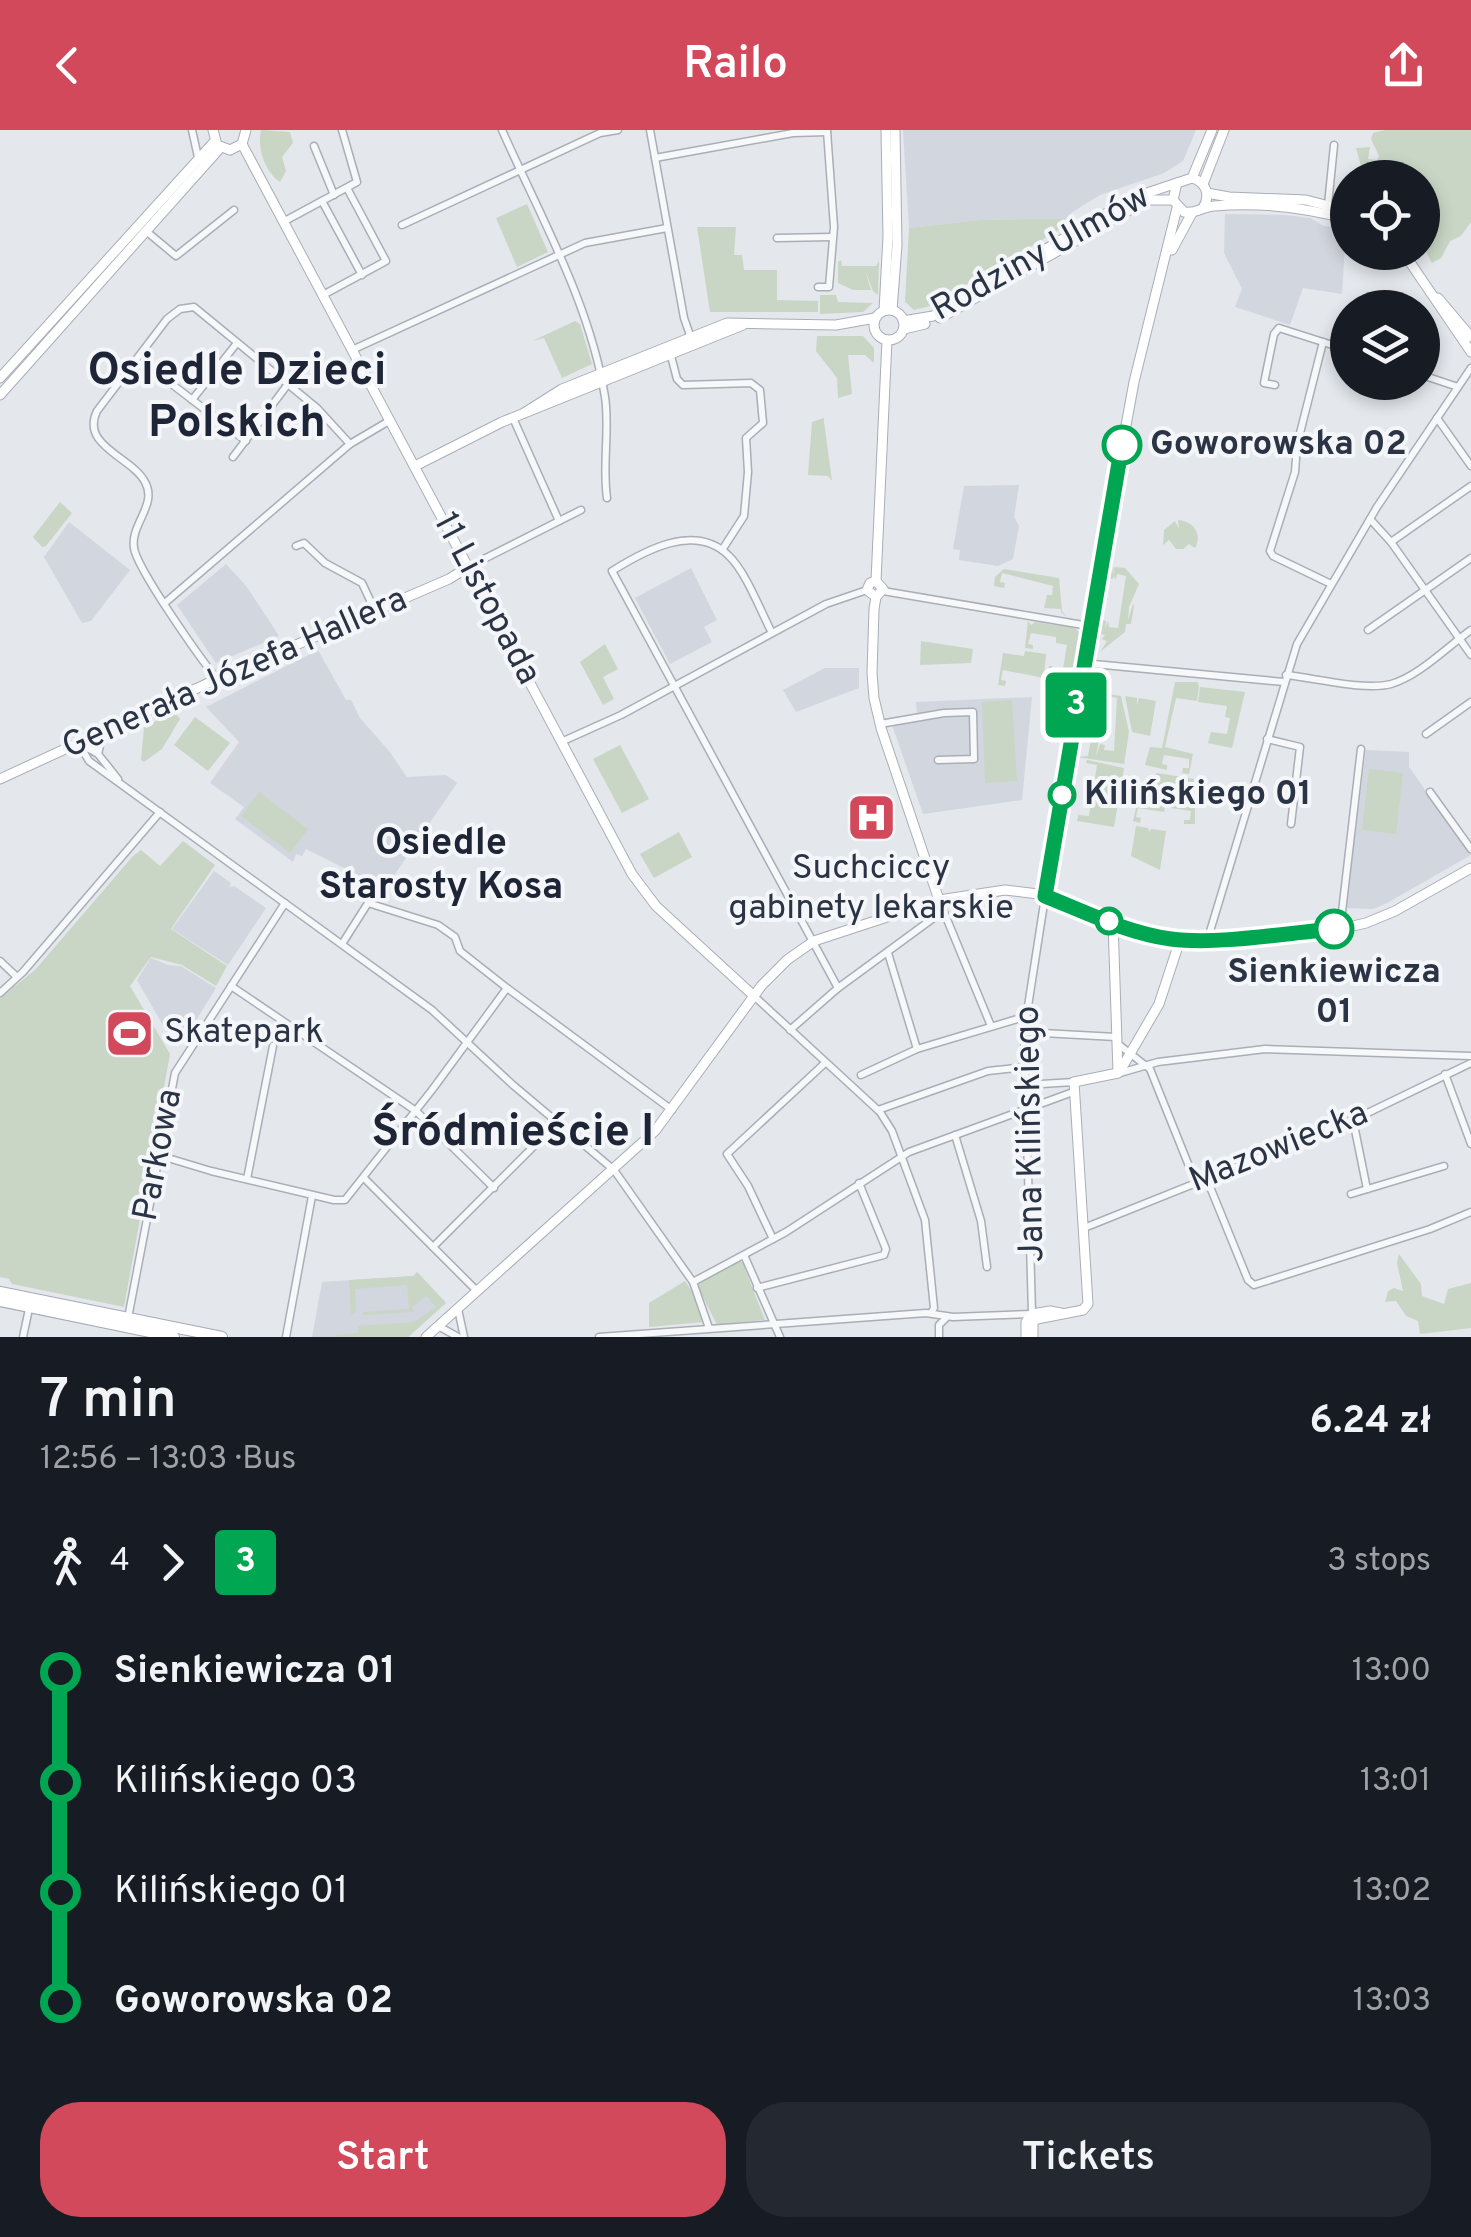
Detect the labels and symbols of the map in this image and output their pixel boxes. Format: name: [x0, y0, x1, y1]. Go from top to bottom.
street label: Rodziny Ulmów: [924, 176, 1158, 332]
district label: Osiedle Dzieci Polskich: [88, 344, 386, 453]
place label: Goworowska 02: [1150, 423, 1407, 467]
marker: Goworowska 02: [1103, 426, 1141, 464]
street label: 11 Listopada: [422, 506, 550, 692]
street label: Generała Józefa Hallera: [56, 578, 414, 770]
line badge: 3: [1044, 672, 1108, 738]
place label: Kilińskiego 01: [1084, 773, 1312, 817]
marker: Kilińskiego 01: [1049, 782, 1075, 808]
hospital icon: Suchciccy gabinety lekarskie: [845, 791, 897, 843]
district label: Osiedle Starosty Kosa: [319, 820, 563, 913]
place label: Suchciccy gabinety lekarskie: [728, 847, 1014, 931]
unlabelled marker: [1096, 908, 1122, 934]
marker: Sienkiewicza 01: [1315, 910, 1353, 948]
place label: Sienkiewicza 01: [1227, 951, 1441, 1035]
street label: Jana Kilińskiego: [1007, 1005, 1055, 1263]
sports icon: Skatepark: [103, 1007, 155, 1059]
place label: Skatepark: [164, 1011, 324, 1055]
street label: Parkowa: [125, 1085, 193, 1225]
street label: Mazowiecka: [1183, 1092, 1375, 1204]
district label: Śródmieście I: [372, 1102, 654, 1162]

